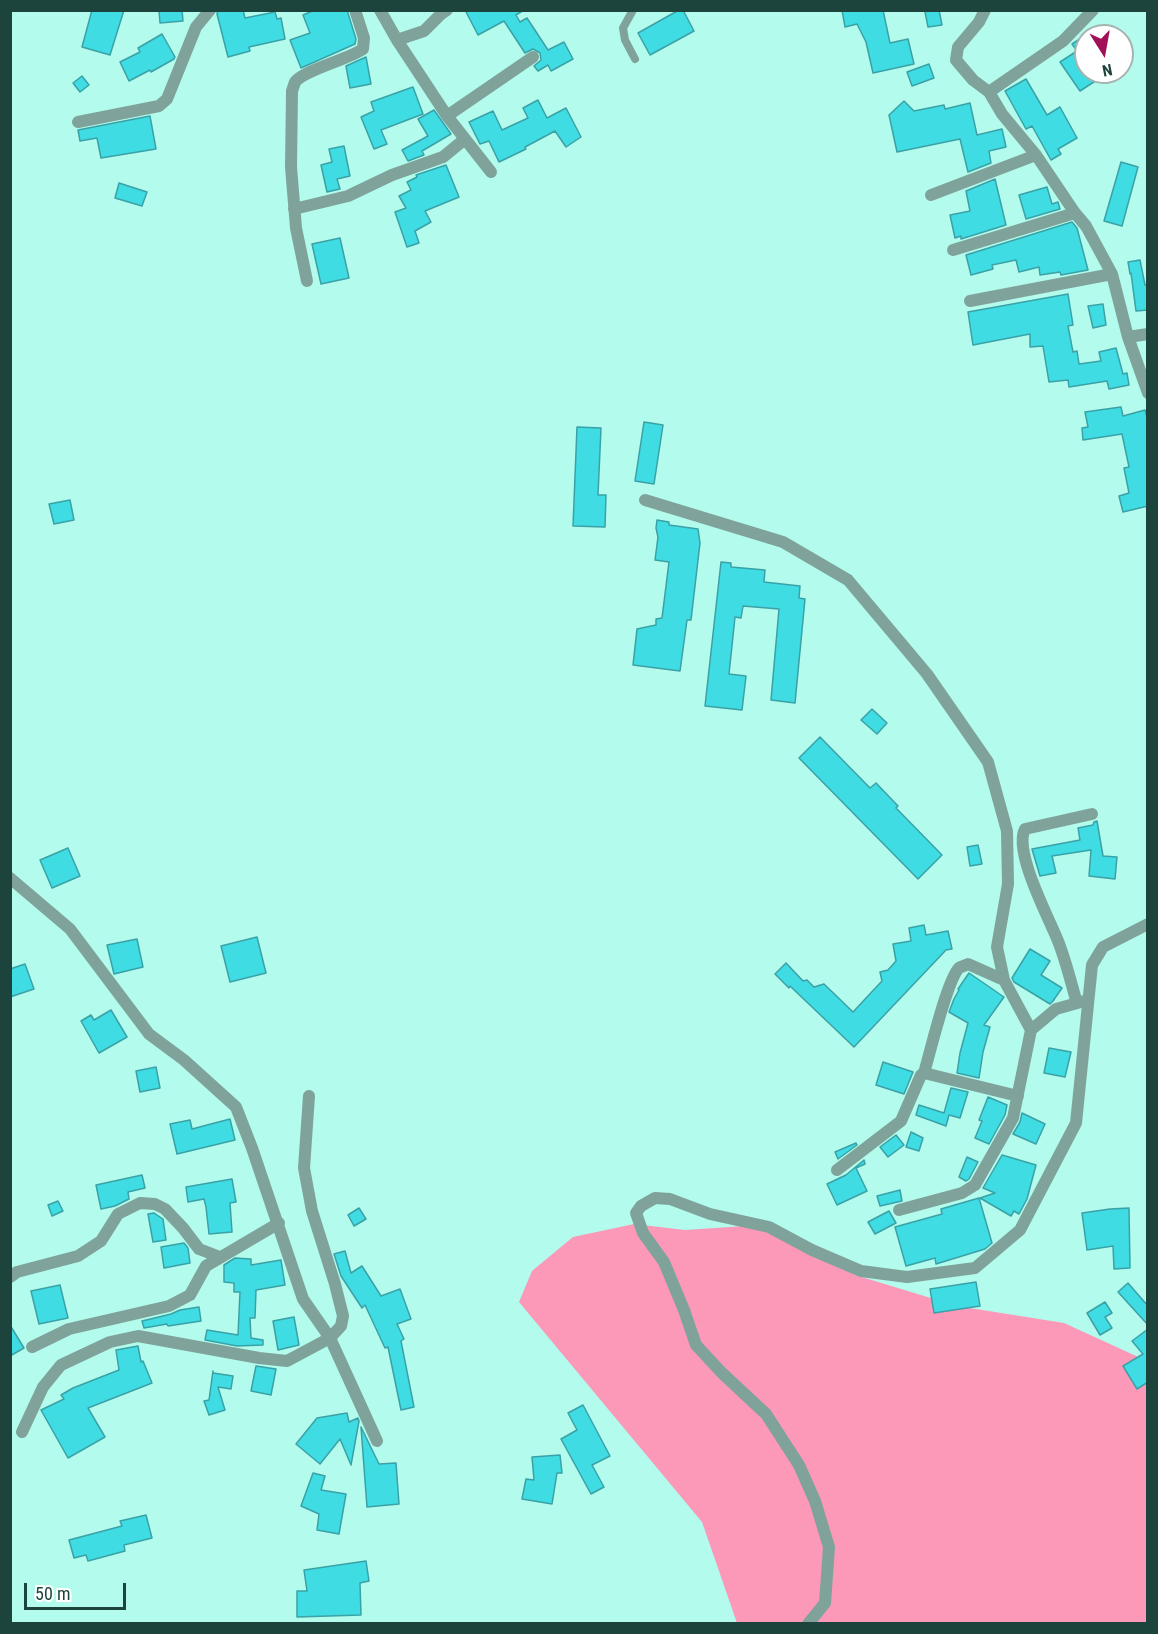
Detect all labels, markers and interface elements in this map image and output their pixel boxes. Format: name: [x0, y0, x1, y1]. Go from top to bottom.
north arrow: [1074, 24, 1134, 84]
text: N: [1101, 60, 1114, 80]
scale bar: [27, 1571, 129, 1609]
text: 50 m: [35, 1583, 70, 1604]

